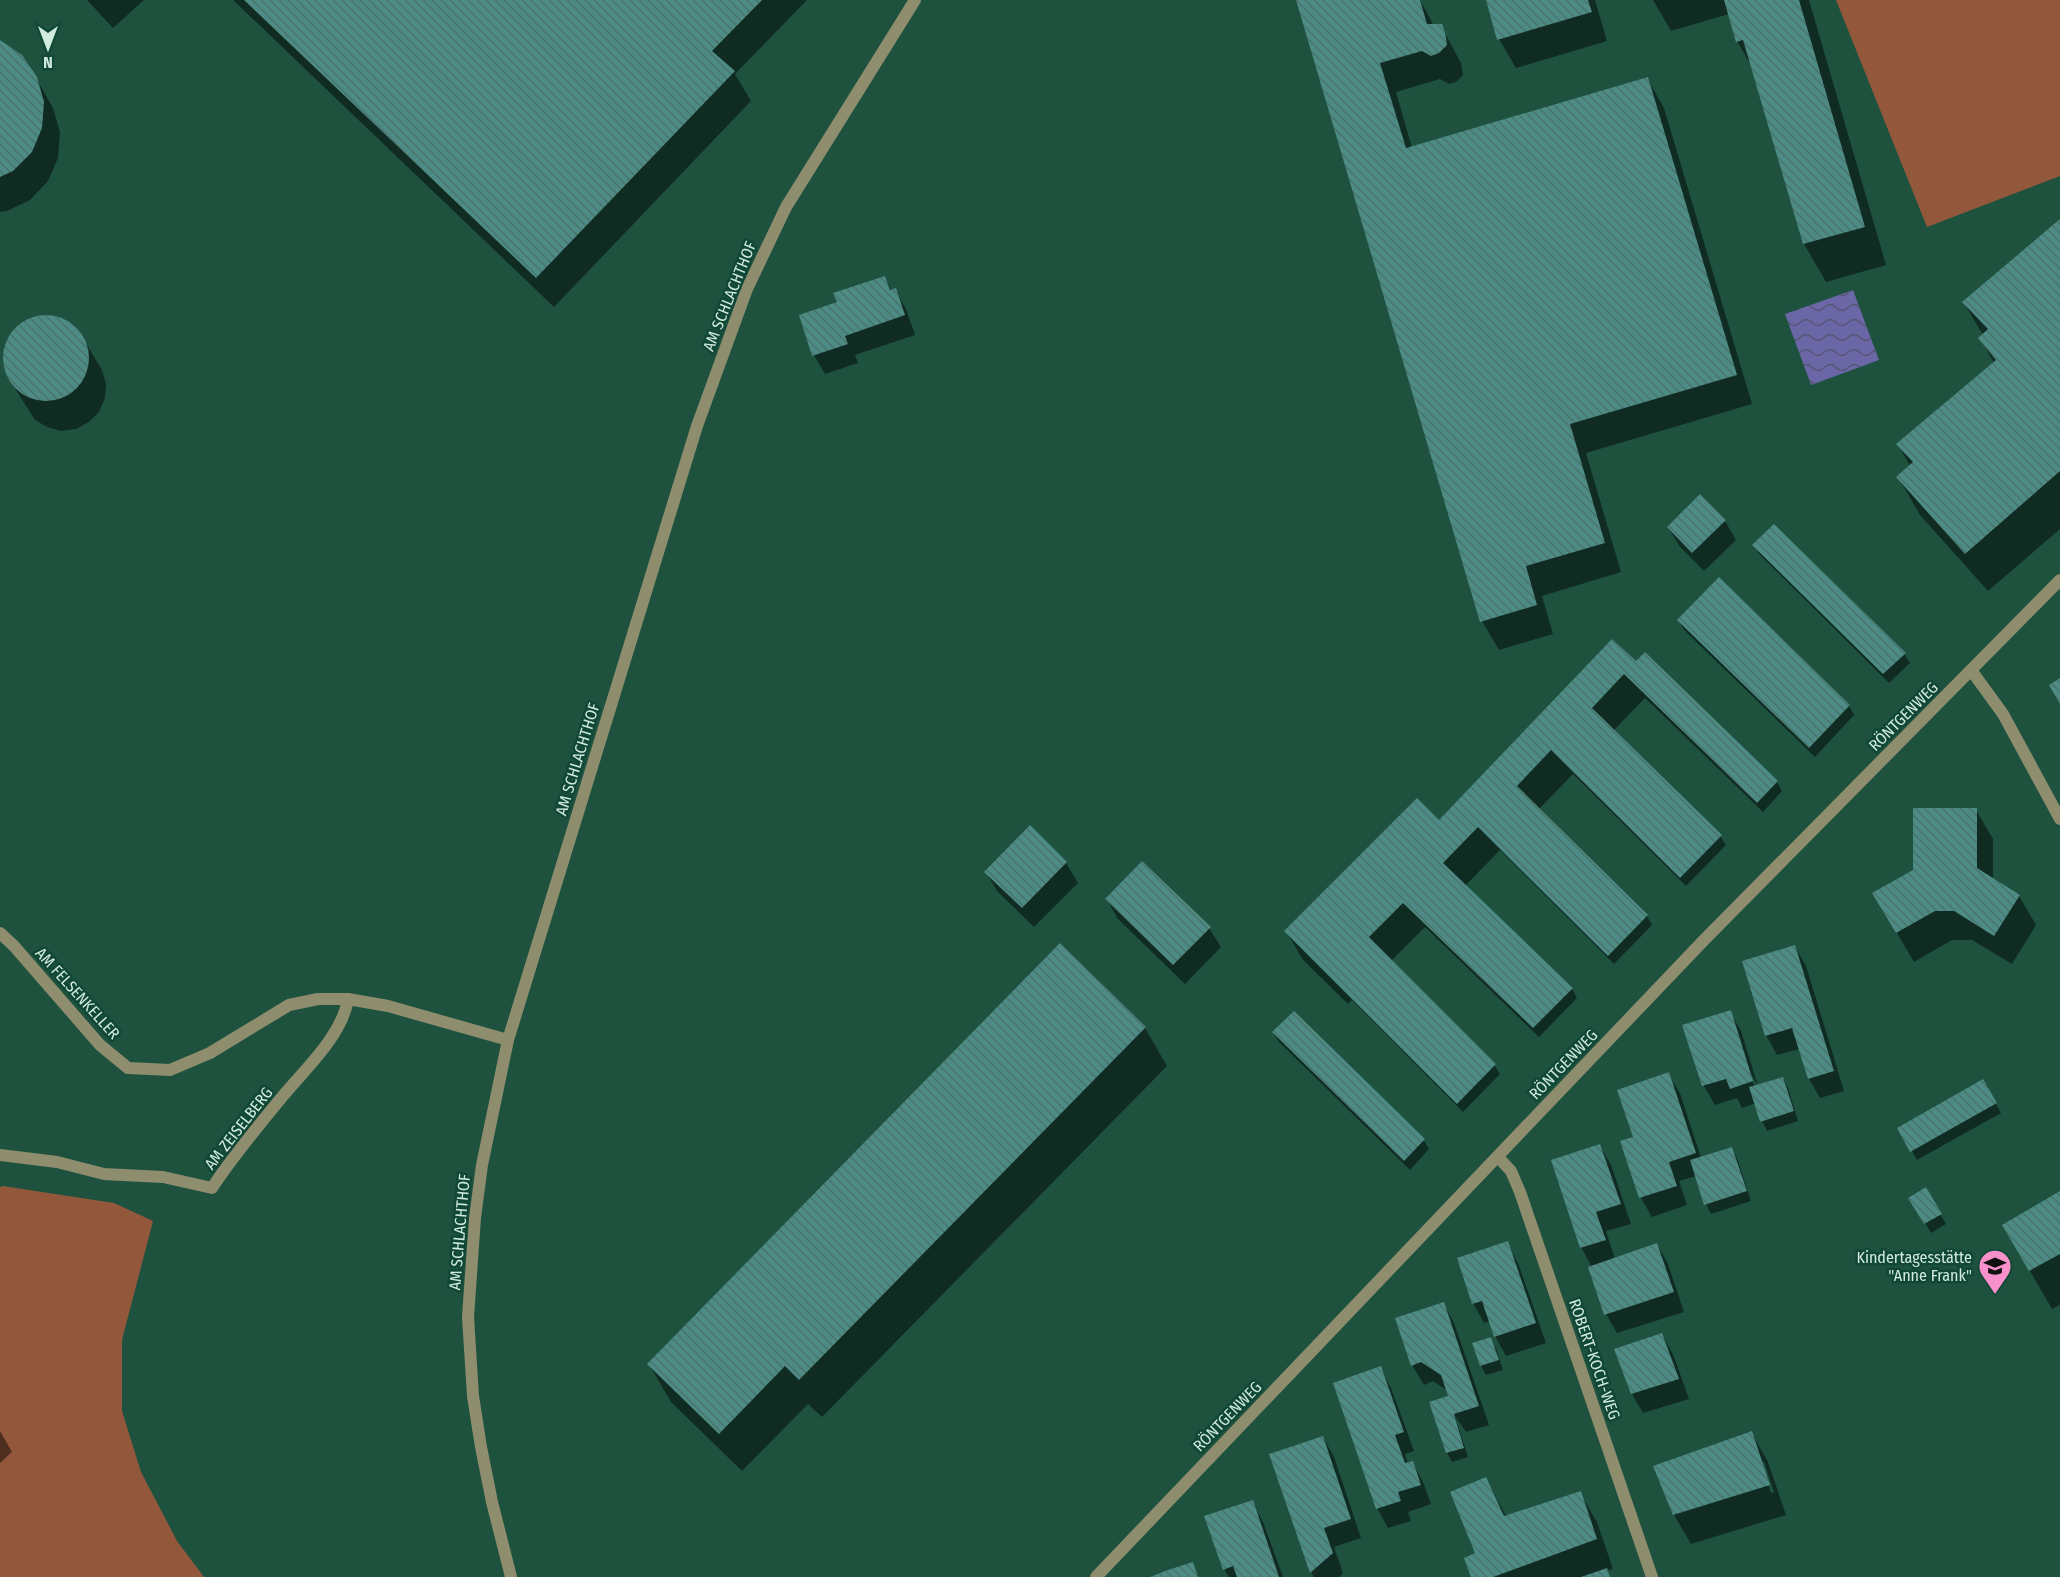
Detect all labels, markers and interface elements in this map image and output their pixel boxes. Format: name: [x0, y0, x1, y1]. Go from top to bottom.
north arrow: [18, 18, 78, 78]
text: N: [43, 53, 53, 72]
street label: AM SCHLACHTHOF: [699, 239, 760, 354]
street label: RÖNTGENWEG: [1865, 678, 1942, 755]
street label: AM SCHLACHTHOF: [551, 701, 604, 818]
street label: AM FELSENKELLER: [32, 944, 124, 1043]
street label: RÖNTGENWEG: [1525, 1025, 1601, 1103]
street label: AM ZEISELBERG: [200, 1083, 276, 1173]
street label: AM SCHLACHTHOF: [445, 1173, 474, 1291]
place label: Kindertagesstätte "Anne Frank": [1856, 1248, 1972, 1285]
school or university icon: Kindertagesstätte "Anne Frank": [1977, 1248, 2013, 1295]
street label: ROBERT-KOCH-WEG: [1565, 1296, 1624, 1422]
street label: RÖNTGENWEG: [1189, 1377, 1265, 1455]

